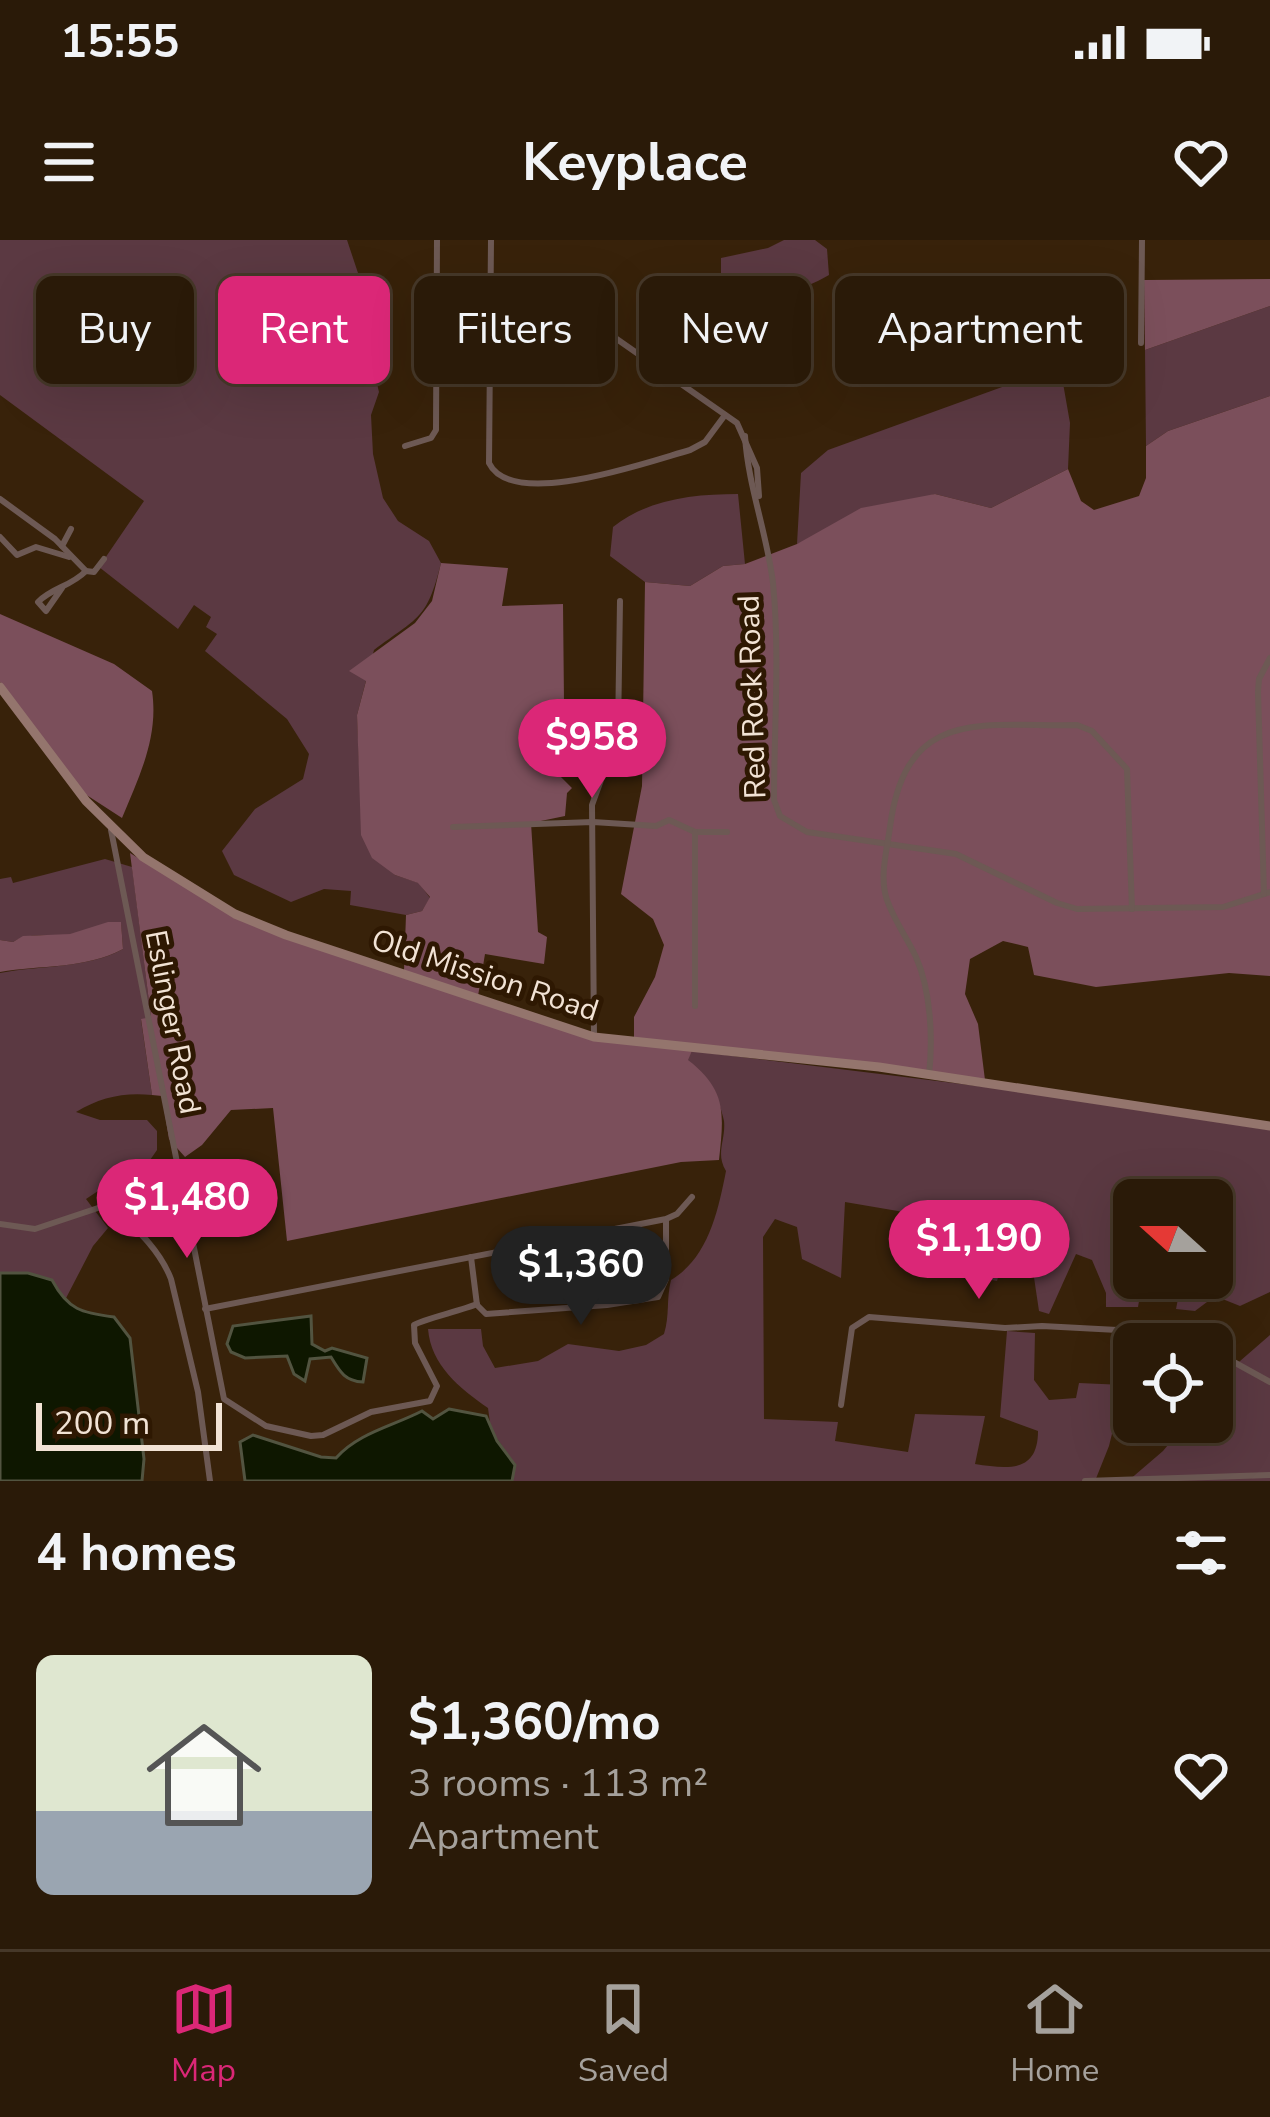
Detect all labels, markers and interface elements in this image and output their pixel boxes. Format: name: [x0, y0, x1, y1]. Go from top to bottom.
text: 15:55: [60, 12, 179, 73]
text: Keyplace: [522, 125, 748, 199]
icon: menu: [36, 129, 102, 195]
icon: heart: [1168, 129, 1234, 195]
chip: Buy: [36, 276, 194, 384]
chip: Rent: [218, 276, 390, 384]
chip: Filters: [414, 276, 615, 384]
chip: New: [639, 276, 811, 384]
chip: Apartment: [835, 276, 1124, 384]
street label: Red Rock Road: [728, 594, 777, 799]
pin: $958: [521, 699, 663, 801]
text: $958: [545, 711, 639, 764]
street label: Old Mission Road: [366, 919, 604, 1032]
street label: Eslinger Road: [135, 927, 210, 1117]
pin: $1,480: [89, 1159, 285, 1261]
text: $1,480: [124, 1171, 250, 1224]
north arrow: [1113, 1179, 1233, 1299]
map controls: [1113, 1179, 1233, 1443]
pin: $1,190: [881, 1200, 1077, 1302]
text: $1,190: [916, 1212, 1042, 1265]
pin: $1,360: [483, 1226, 679, 1328]
text: $1,360: [518, 1238, 644, 1291]
button: locate: [1113, 1323, 1233, 1443]
scale bar: [36, 1397, 222, 1450]
text: 200 m: [54, 1401, 150, 1446]
text: 4 homes: [36, 1518, 237, 1588]
icon: filters: [1168, 1520, 1234, 1586]
text: $1,360/mo: [408, 1687, 661, 1757]
icon: home: [132, 1703, 276, 1847]
icon: heart: [1168, 1742, 1234, 1808]
text: 3 rooms · 113 m²: [408, 1757, 708, 1810]
text: Apartment: [408, 1810, 598, 1863]
tab: Map: [171, 1976, 237, 2093]
tab: Saved: [578, 1976, 669, 2093]
tab: Home: [1010, 1976, 1099, 2093]

